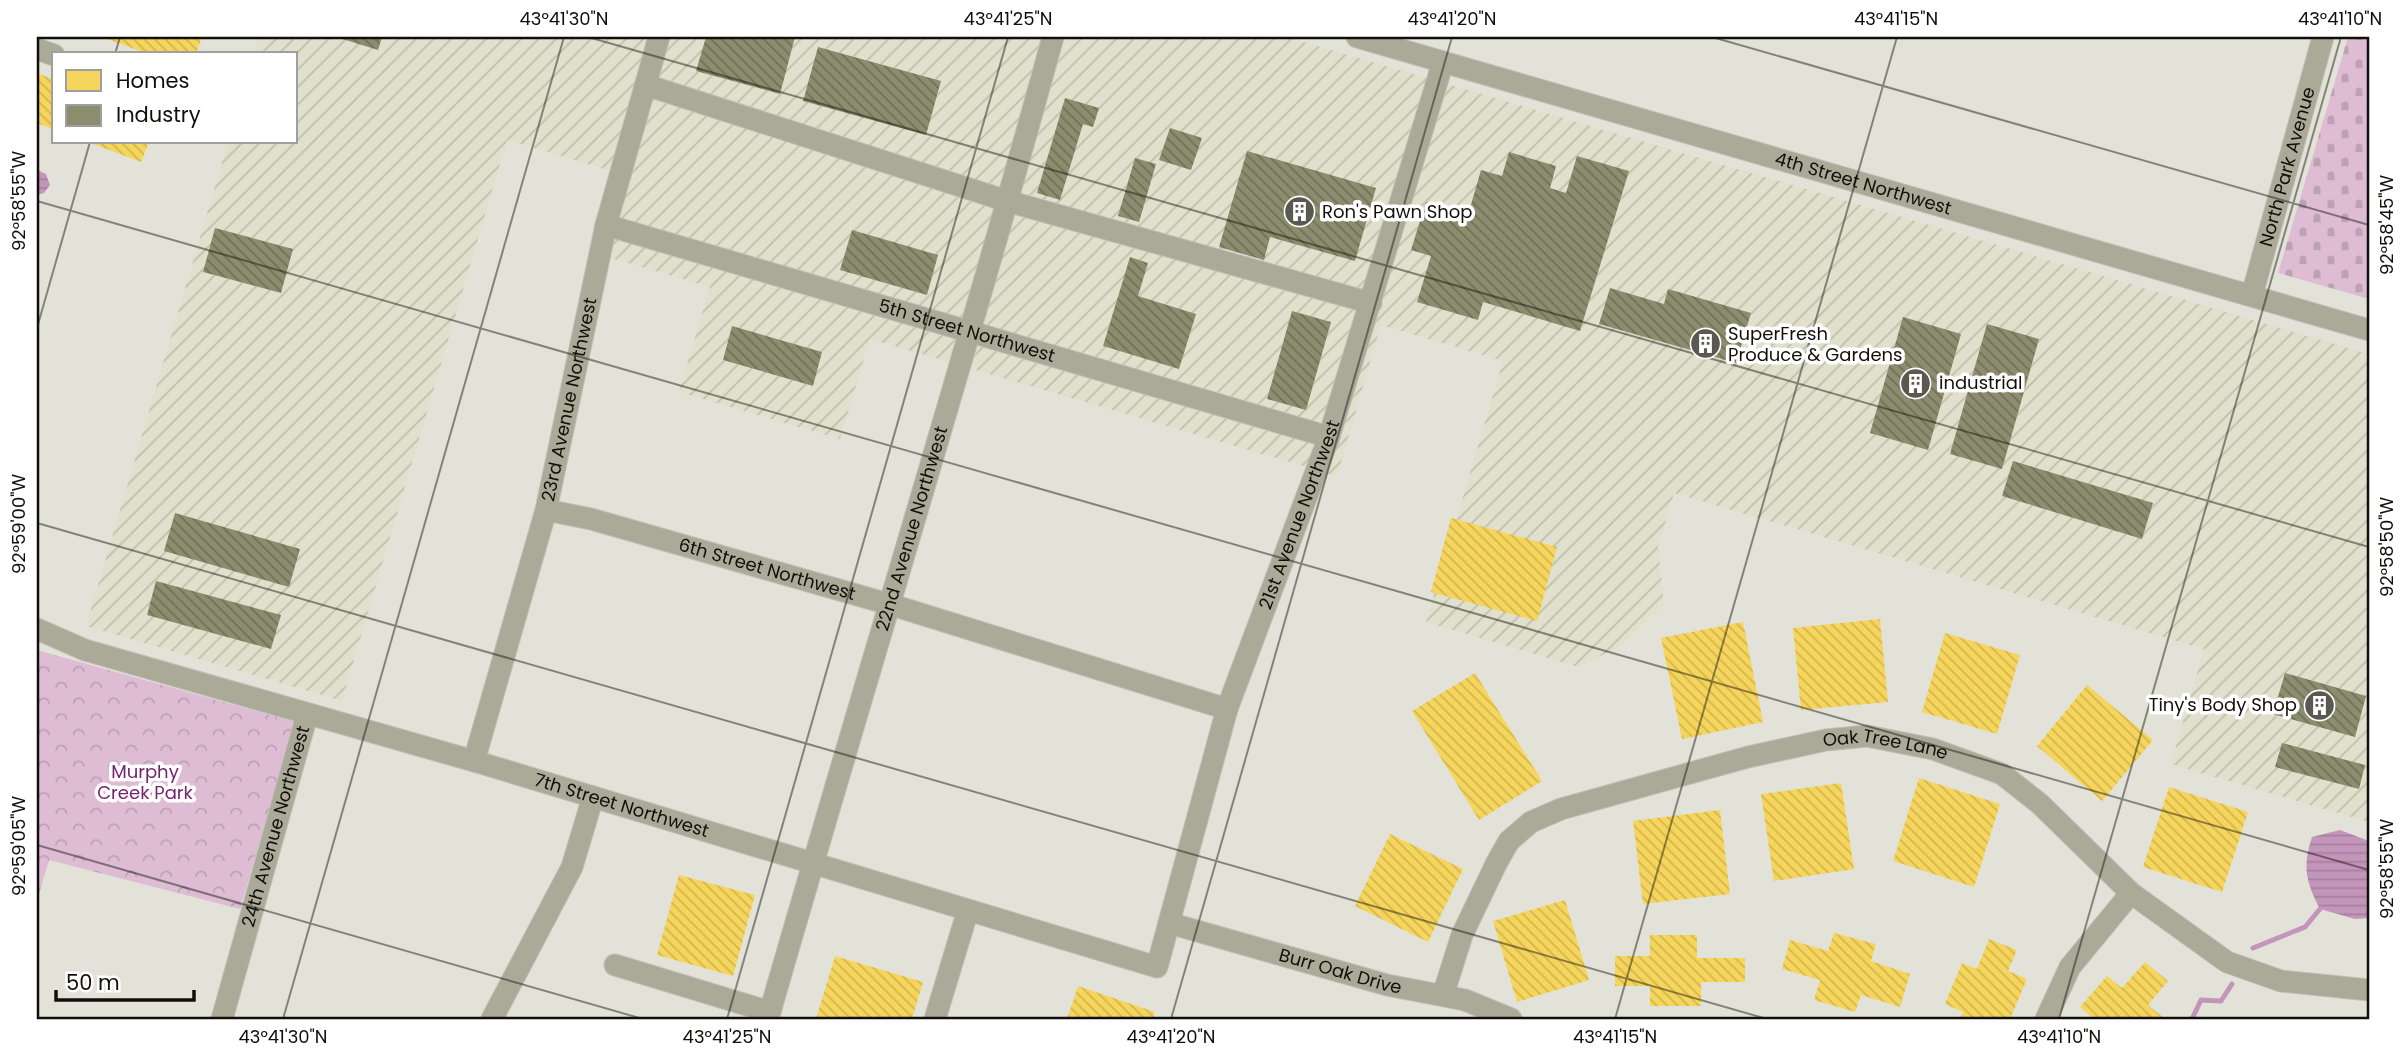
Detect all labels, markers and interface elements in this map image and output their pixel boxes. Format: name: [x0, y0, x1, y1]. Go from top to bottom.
text: 43°41'30"N: [519, 6, 609, 31]
text: 43°41'25"N: [964, 6, 1052, 31]
text: 43°41'20"N: [1408, 6, 1496, 31]
text: 43°41'15"N: [1854, 6, 1938, 31]
text: 43°41'10"N: [2298, 6, 2382, 31]
legend: [52, 52, 298, 144]
text: Homes: [116, 66, 190, 95]
street label: North Park Avenue: [2253, 84, 2321, 249]
text: Industry: [116, 100, 201, 129]
street label: 4th Street Northwest: [1772, 146, 1955, 220]
text: 92°58'55"W: [6, 151, 31, 251]
text: 92°58'45"W: [2374, 175, 2399, 275]
building icon: Ron's Pawn Shop: [1282, 195, 1316, 229]
place label: Ron's Pawn Shop: [1322, 199, 1473, 224]
street label: 5th Street Northwest: [876, 293, 1058, 368]
street label: 23rd Avenue Northwest: [535, 295, 602, 504]
place label: SuperFresh Produce & Gardens: [1728, 321, 1902, 367]
building icon: SuperFresh Produce & Gardens: [1688, 327, 1722, 361]
building icon: industrial: [1899, 366, 1933, 400]
place label: industrial: [1939, 370, 2022, 395]
street label: 21st Avenue Northwest: [1252, 417, 1345, 613]
street label: 22nd Avenue Northwest: [869, 423, 953, 634]
text: 92°59'00"W: [6, 474, 31, 574]
text: 92°58'50"W: [2374, 497, 2399, 597]
street label: 6th Street Northwest: [676, 532, 859, 606]
building icon: Tiny's Body Shop: [2303, 688, 2337, 722]
place label: Tiny's Body Shop: [2149, 692, 2297, 717]
street label: Oak Tree Lane: [1822, 722, 1952, 765]
street label: 24th Avenue Northwest: [235, 723, 315, 930]
park label: Murphy Creek Park: [97, 759, 194, 805]
street label: 7th Street Northwest: [531, 767, 712, 843]
text: 92°59'05"W: [6, 796, 31, 896]
text: 92°58'55"W: [2374, 819, 2399, 919]
street label: Burr Oak Drive: [1276, 942, 1404, 1000]
scale bar: [56, 958, 194, 1002]
text: 50 m: [66, 968, 120, 997]
text: 43°41'30"N: [238, 1024, 328, 1049]
text: 43°41'25"N: [683, 1024, 771, 1049]
text: 43°41'20"N: [1127, 1024, 1215, 1049]
text: 43°41'15"N: [1573, 1024, 1657, 1049]
text: 43°41'10"N: [2017, 1024, 2101, 1049]

